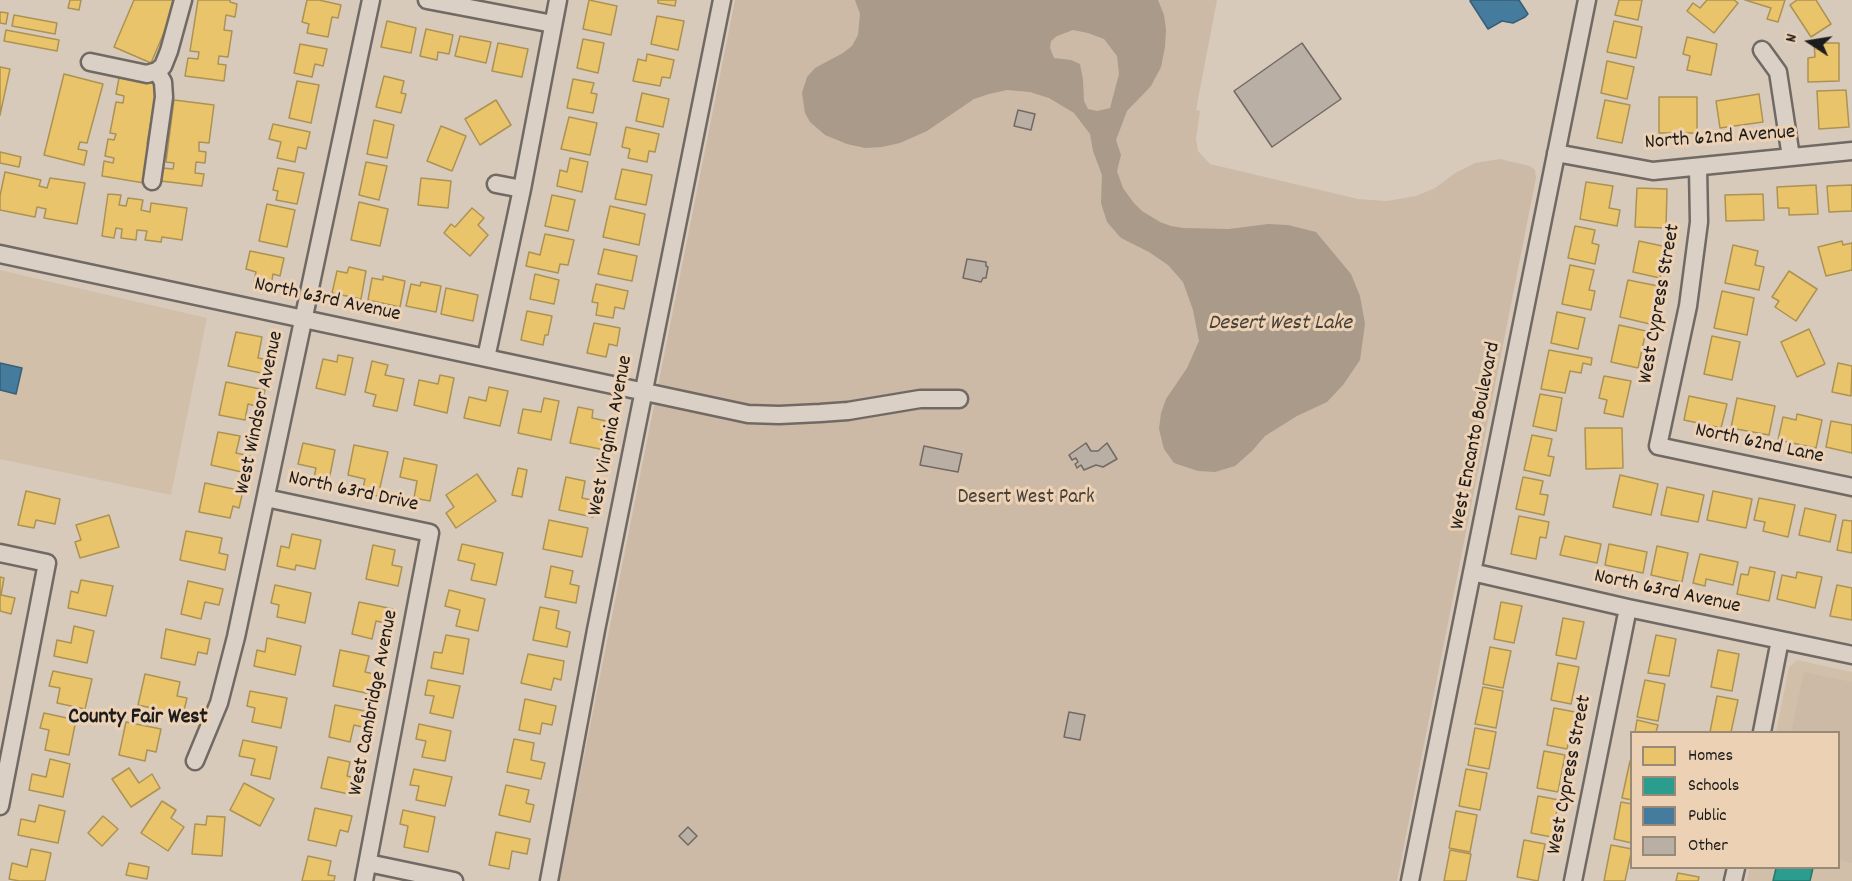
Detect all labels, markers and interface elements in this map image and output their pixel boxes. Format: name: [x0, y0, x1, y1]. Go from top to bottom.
north arrow: [1780, 12, 1840, 72]
text: N: [1780, 32, 1804, 44]
street label: North 62nd Avenue: [1644, 121, 1796, 157]
street label: West Cypress Street: [1635, 222, 1687, 386]
street label: North 63rd Avenue: [251, 273, 403, 329]
water label: Desert West Lake: [1208, 312, 1352, 338]
street label: West Windsor Avenue: [231, 329, 291, 497]
street label: West Encanto Boulevard: [1446, 340, 1508, 532]
street label: West Virginia Avenue: [584, 354, 640, 518]
street label: North 62nd Lane: [1692, 419, 1826, 471]
street label: North 63rd Drive: [286, 467, 420, 519]
park label: Desert West Park: [958, 486, 1094, 512]
street label: North 63rd Avenue: [1591, 565, 1743, 621]
street label: West Cambridge Avenue: [345, 608, 405, 798]
street label: West Cypress Street: [1543, 693, 1599, 857]
district label: County Fair West: [68, 706, 208, 732]
legend: [1630, 731, 1840, 869]
text: Homes: [1688, 744, 1733, 769]
text: Schools: [1688, 774, 1739, 799]
text: Public: [1688, 804, 1727, 829]
text: Other: [1688, 834, 1728, 859]

